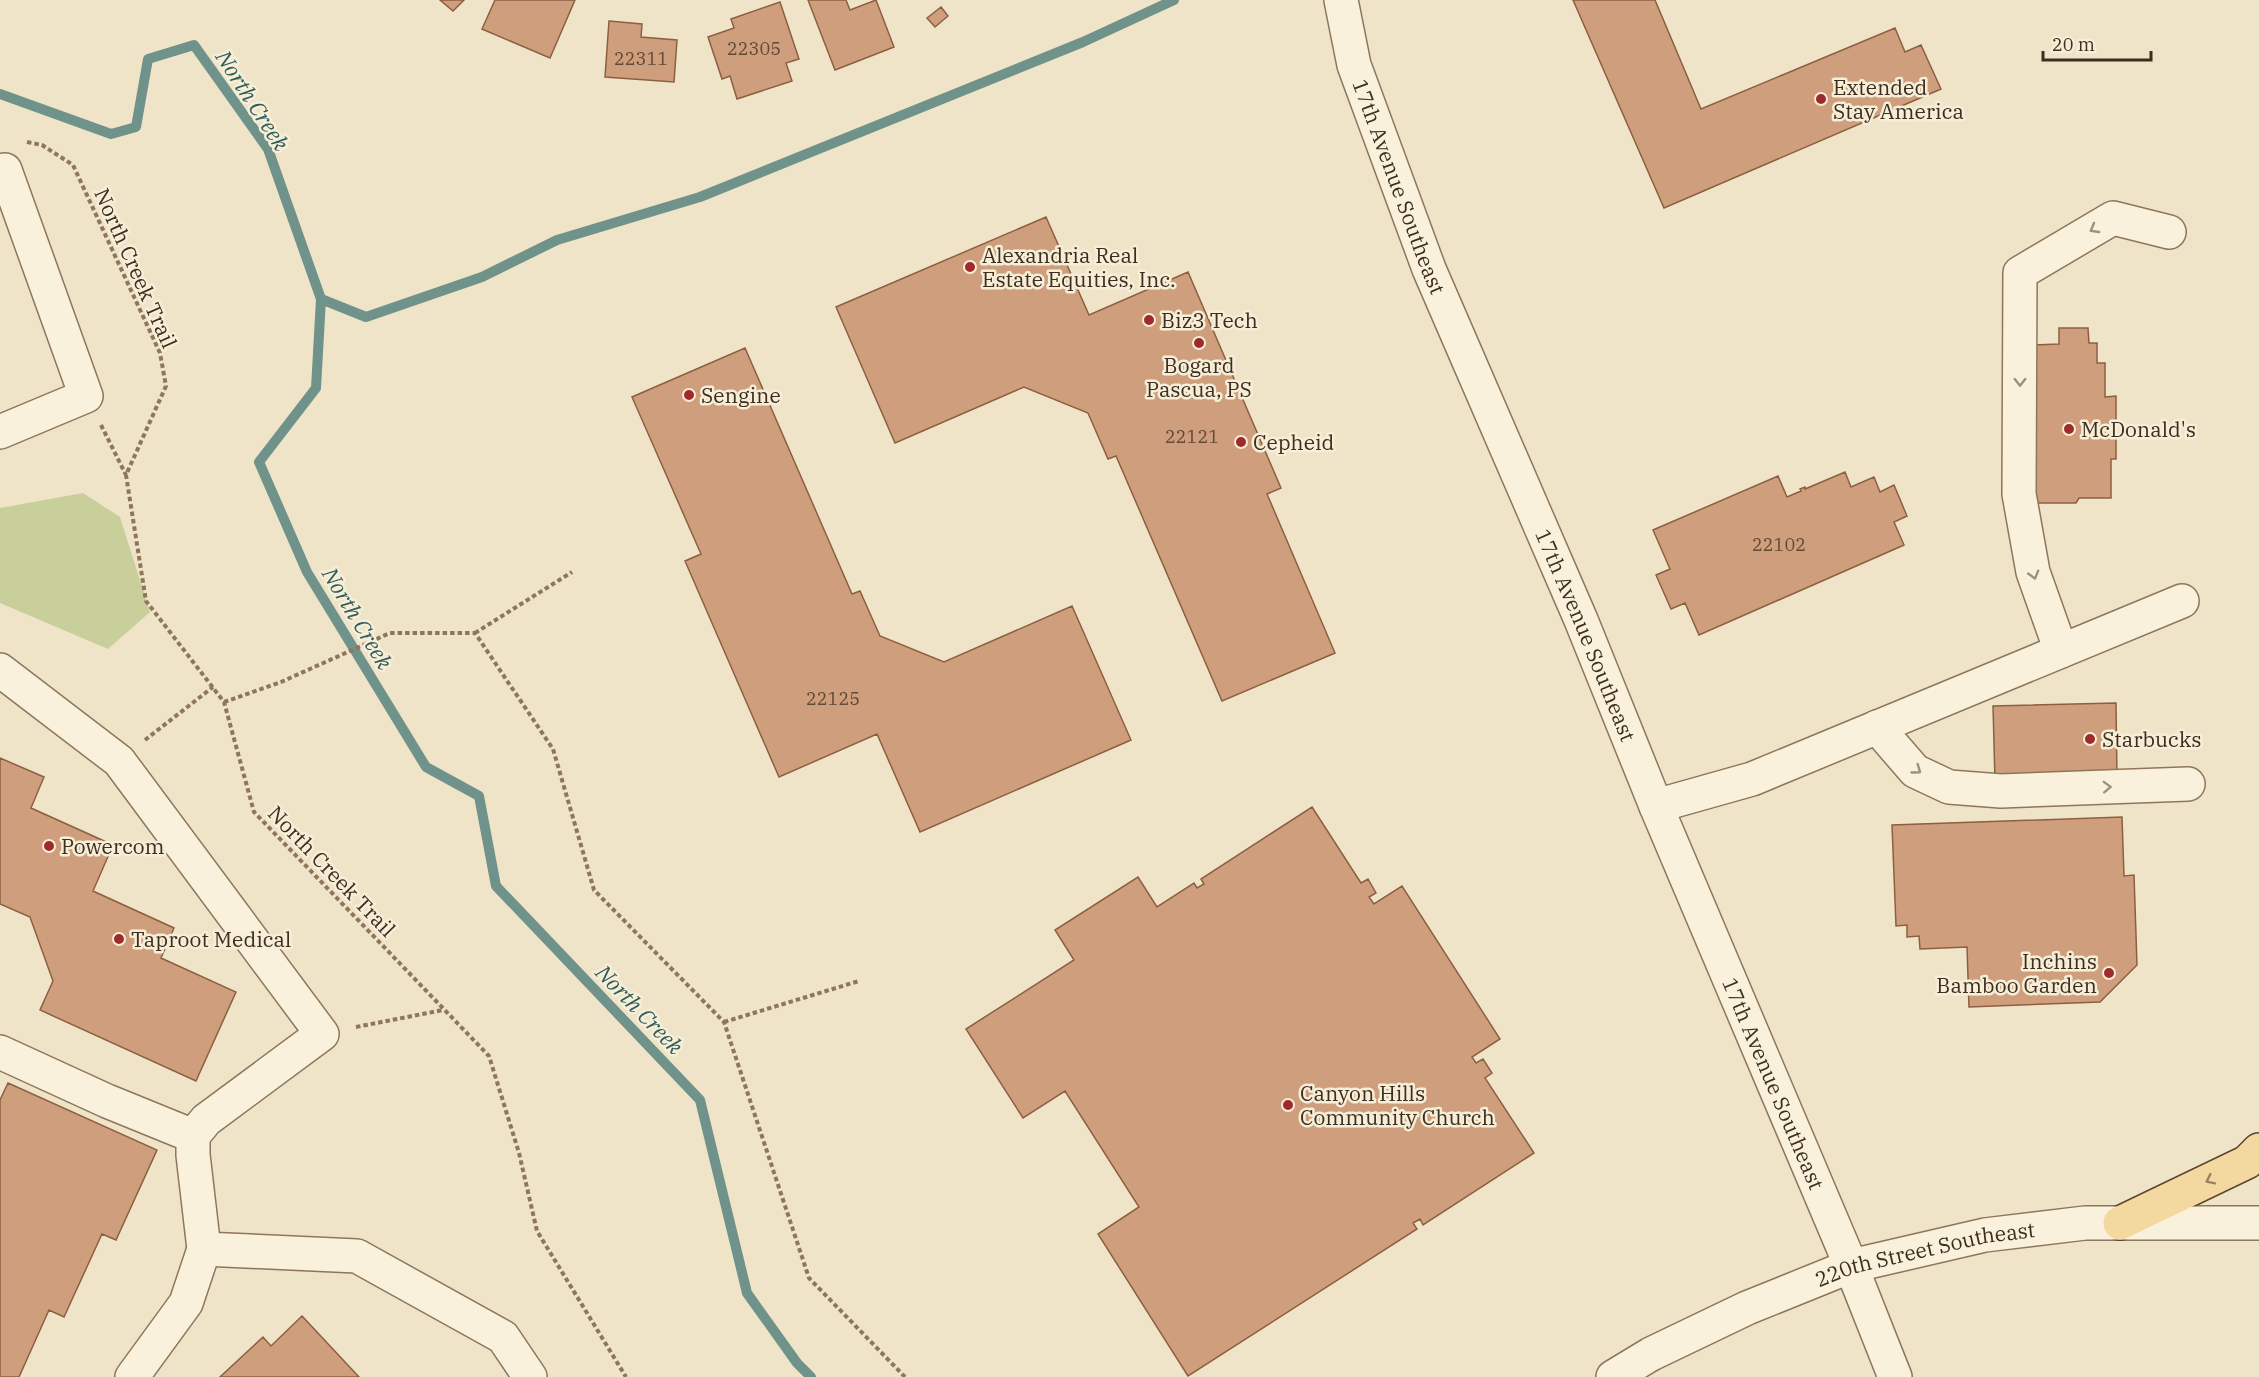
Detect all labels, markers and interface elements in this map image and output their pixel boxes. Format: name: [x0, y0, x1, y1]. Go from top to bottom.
scale bar: [2043, 24, 2151, 62]
text: 20 m: [2052, 33, 2095, 56]
house number: 22305: [727, 37, 781, 60]
water label: North Creek: [209, 43, 296, 156]
house number: 22311: [614, 47, 668, 70]
place label: Extended Stay America: [1833, 73, 1964, 125]
street label: 17th Avenue Southeast: [1346, 75, 1452, 299]
marker: Extended Stay America: [1814, 92, 1828, 106]
street label: North Creek Trail: [88, 184, 184, 352]
one-way arrow: [2090, 222, 2100, 234]
place label: Alexandria Real Estate Equities, Inc.: [982, 241, 1176, 293]
marker: Alexandria Real Estate Equities, Inc.: [963, 260, 977, 274]
place label: Biz3 Tech: [1161, 306, 1258, 334]
marker: Biz3 Tech: [1142, 313, 1156, 327]
marker: Bogard Pascua, PS: [1192, 336, 1206, 350]
place label: Bogard Pascua, PS: [1146, 351, 1252, 403]
one-way arrow: [2014, 377, 2026, 386]
place label: Sengine: [701, 381, 781, 409]
marker: Sengine: [682, 388, 696, 402]
place label: McDonald's: [2081, 415, 2196, 443]
marker: McDonald's: [2062, 422, 2076, 436]
house number: 22121: [1165, 425, 1219, 448]
place label: Cepheid: [1253, 428, 1335, 456]
marker: Cepheid: [1234, 435, 1248, 449]
street label: 17th Avenue Southeast: [1529, 525, 1642, 745]
house number: 22102: [1752, 533, 1806, 556]
water label: North Creek: [316, 561, 400, 675]
one-way arrow: [2027, 569, 2039, 580]
house number: 22125: [806, 687, 860, 710]
place label: Starbucks: [2102, 725, 2201, 753]
marker: Starbucks: [2083, 732, 2097, 746]
one-way arrow: [1910, 763, 1921, 774]
one-way arrow: [2102, 780, 2111, 793]
street label: North Creek Trail: [262, 799, 402, 943]
place label: Powercom: [61, 832, 165, 860]
marker: Powercom: [42, 839, 56, 853]
place label: Taproot Medical: [131, 925, 291, 953]
marker: Taproot Medical: [112, 932, 126, 946]
place label: Inchins Bamboo Garden: [1936, 947, 2097, 999]
water label: North Creek: [589, 957, 690, 1060]
marker: Inchins Bamboo Garden: [2102, 966, 2116, 980]
street label: 17th Avenue Southeast: [1716, 973, 1831, 1194]
place label: Canyon Hills Community Church: [1300, 1079, 1495, 1131]
marker: Canyon Hills Community Church: [1281, 1098, 1295, 1112]
one-way arrow: [2205, 1173, 2216, 1185]
street label: 220th Street Southeast: [1811, 1215, 2036, 1293]

